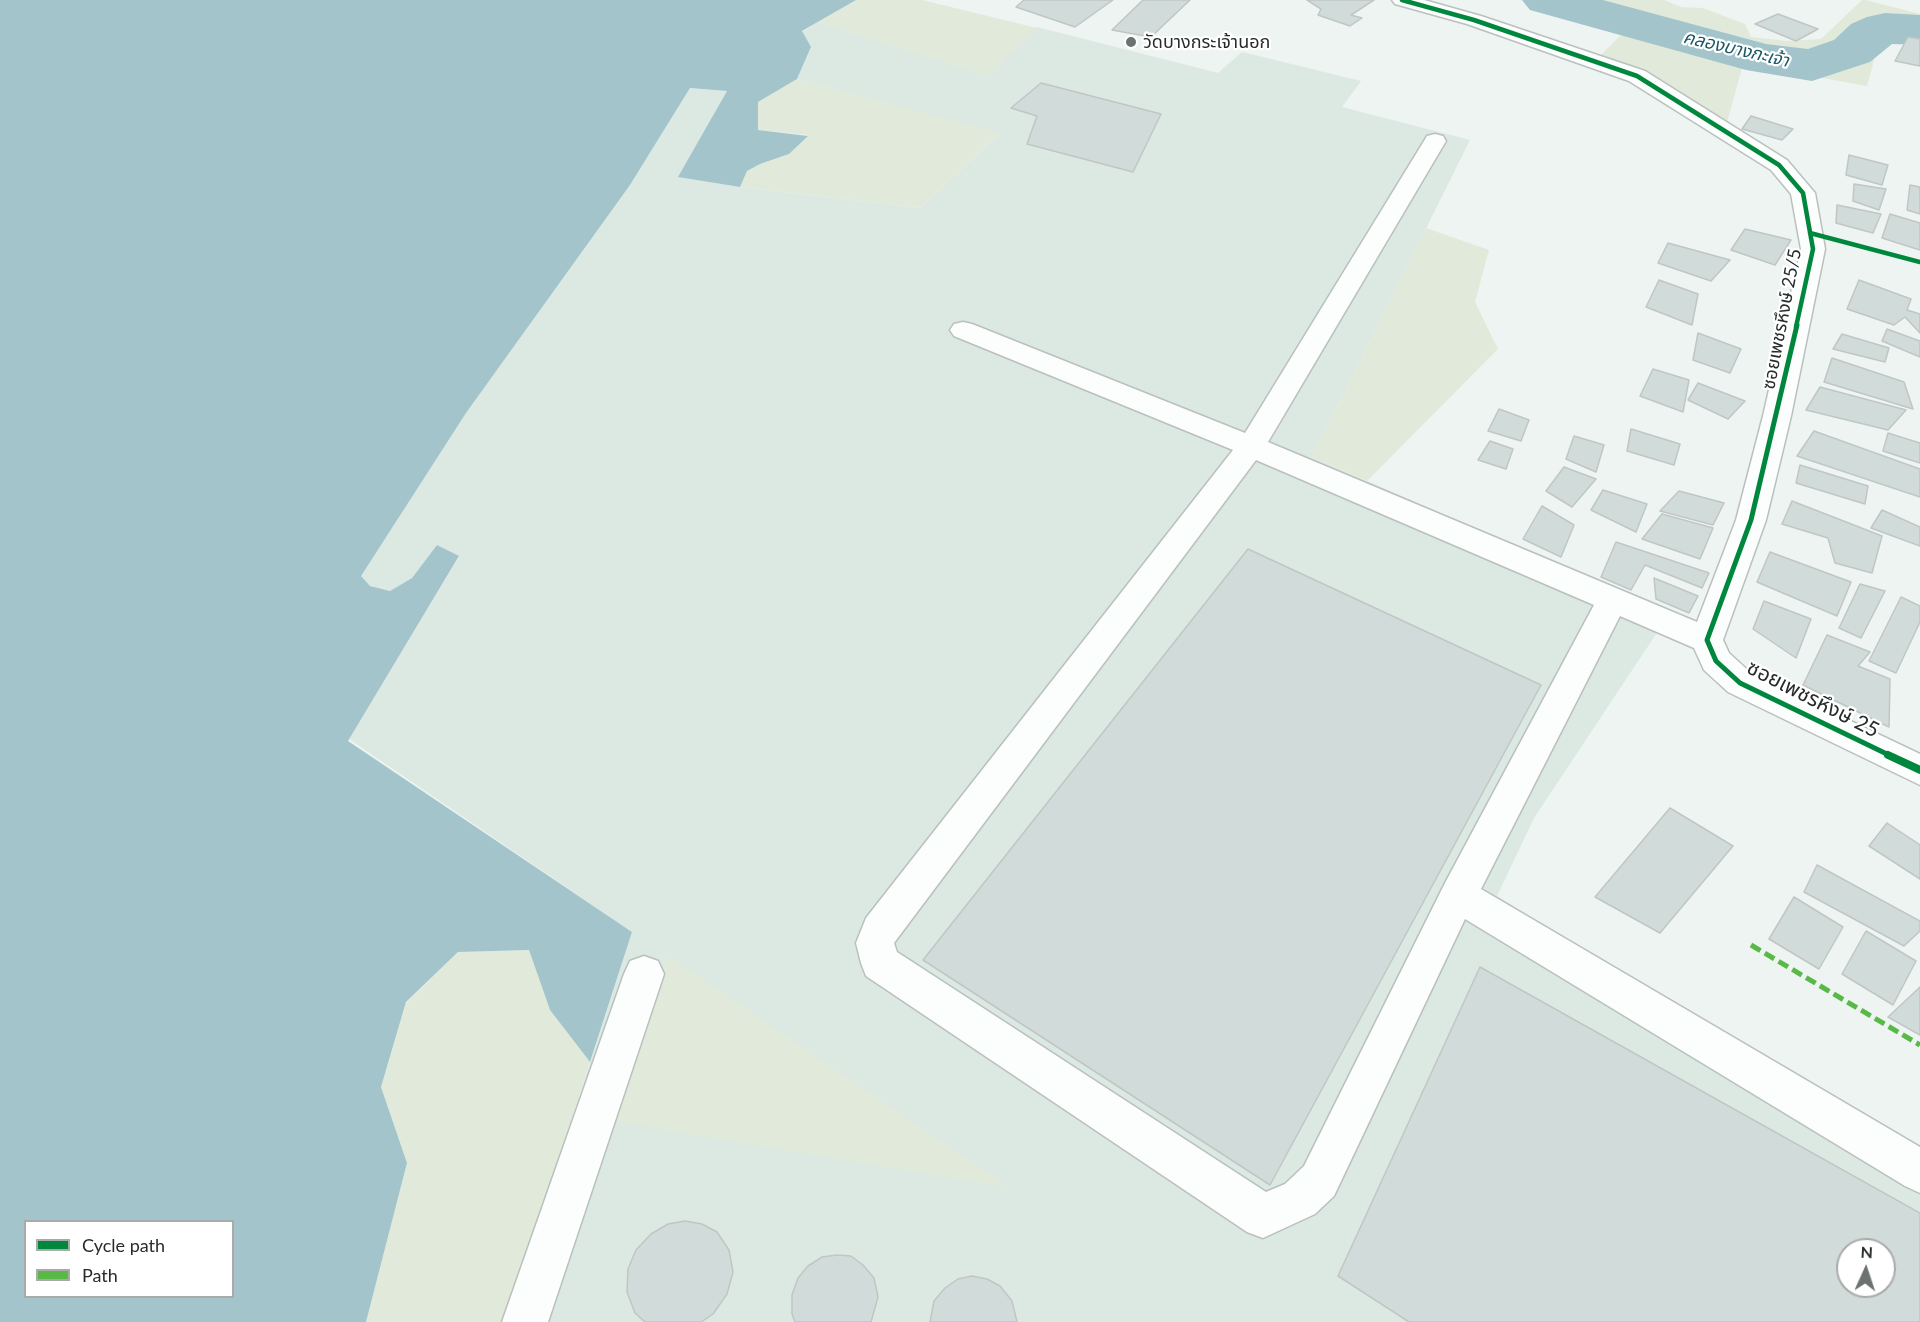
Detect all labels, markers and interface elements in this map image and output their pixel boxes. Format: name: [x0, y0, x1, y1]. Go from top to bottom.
water label: คลองบางกะเจ้า: [1681, 26, 1791, 72]
place label: วัดบางกระเจ้านอก: [1143, 31, 1270, 53]
marker: วัดบางกระเจ้านอก: [1124, 35, 1138, 49]
street label: ซอยเพชรหึงษ์ 25/5: [1758, 247, 1806, 391]
street label: ซอยเพชรหึงษ์ 25: [1743, 655, 1883, 743]
legend: [24, 1220, 234, 1298]
text: Cycle path: [82, 1234, 165, 1256]
north arrow: [1836, 1238, 1896, 1298]
text: N: [1860, 1242, 1874, 1261]
text: Path: [82, 1264, 118, 1286]

